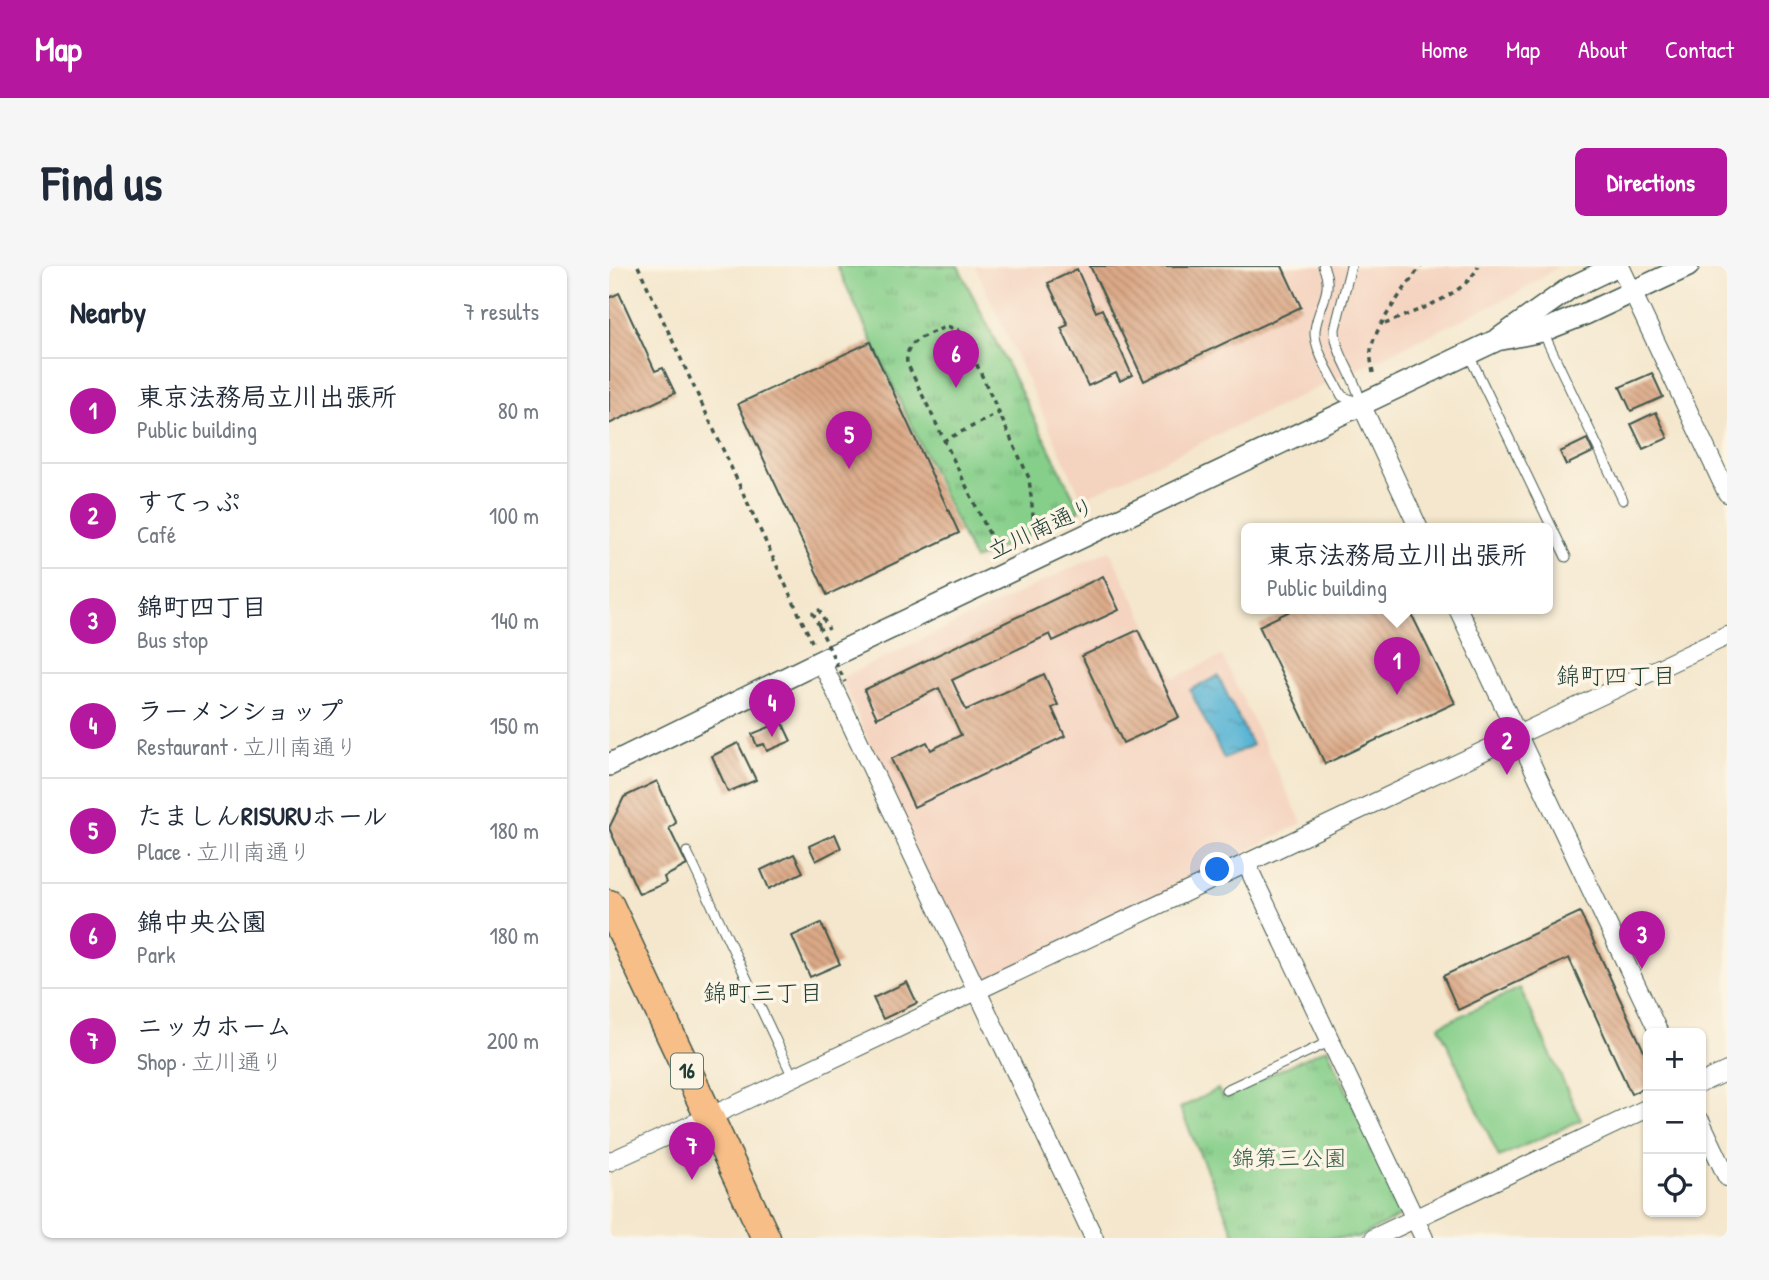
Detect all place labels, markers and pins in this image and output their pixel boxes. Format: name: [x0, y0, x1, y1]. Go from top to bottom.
pin: 6: [933, 330, 979, 388]
pin: 5: [826, 411, 872, 469]
pin: 1: [1374, 637, 1420, 695]
pin: 4: [749, 679, 795, 737]
pin: 2: [1484, 717, 1530, 775]
pin: 3: [1619, 911, 1665, 969]
pin: 7: [669, 1122, 715, 1180]

